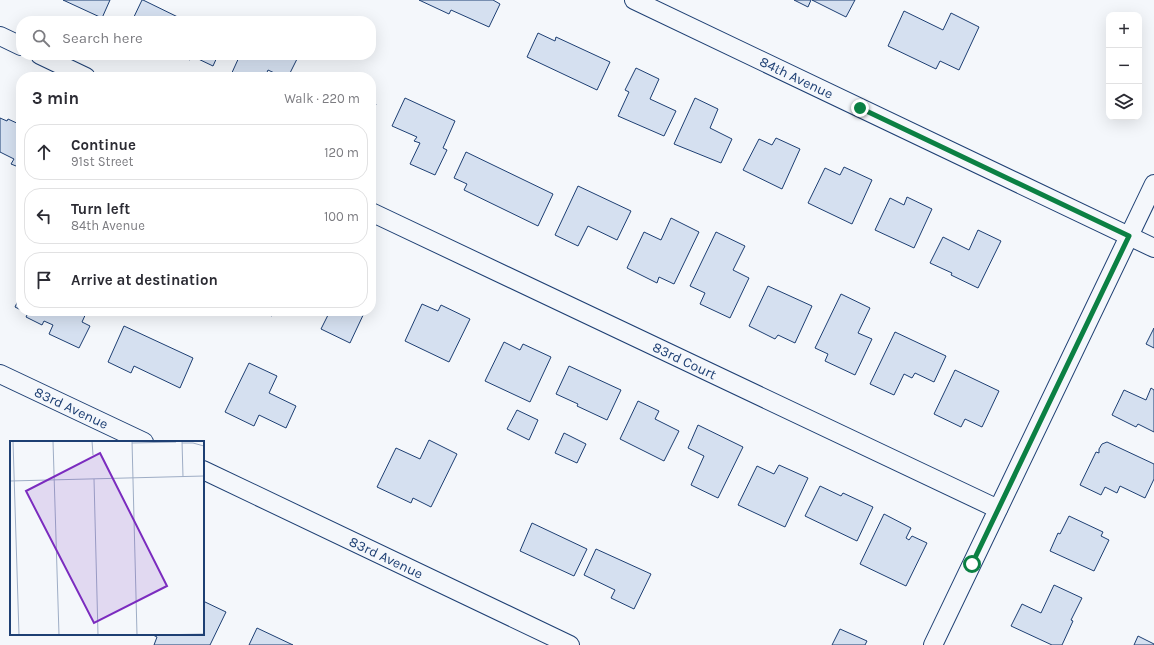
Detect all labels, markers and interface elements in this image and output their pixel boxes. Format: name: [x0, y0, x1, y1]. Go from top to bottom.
map controls: [1106, 12, 1142, 120]
button: +: [1106, 12, 1142, 48]
search box: [16, 16, 376, 60]
icon: search: [30, 27, 52, 49]
text: Search here: [62, 29, 143, 47]
button: −: [1106, 48, 1142, 84]
street label: 84th Avenue: [757, 53, 836, 103]
button: layers: [1106, 84, 1142, 120]
text: 3 min: [32, 88, 79, 108]
text: Walk · 220 m: [284, 91, 360, 106]
route end: [851, 99, 869, 117]
text: Continue: [71, 136, 136, 154]
icon: ahead: [33, 141, 55, 163]
text: 120 m: [324, 145, 359, 160]
text: 91st Street: [71, 154, 133, 169]
text: Turn left: [71, 200, 130, 218]
icon: left: [33, 205, 55, 227]
text: 100 m: [324, 209, 359, 224]
text: 84th Avenue: [71, 218, 145, 233]
icon: arrive: [33, 269, 55, 291]
text: Arrive at destination: [71, 271, 218, 289]
street label: 83rd Court: [650, 339, 719, 383]
street label: 83rd Avenue: [32, 383, 111, 433]
inset map: [10, 441, 204, 635]
street label: 83rd Avenue: [346, 533, 426, 583]
route start: [963, 555, 981, 573]

